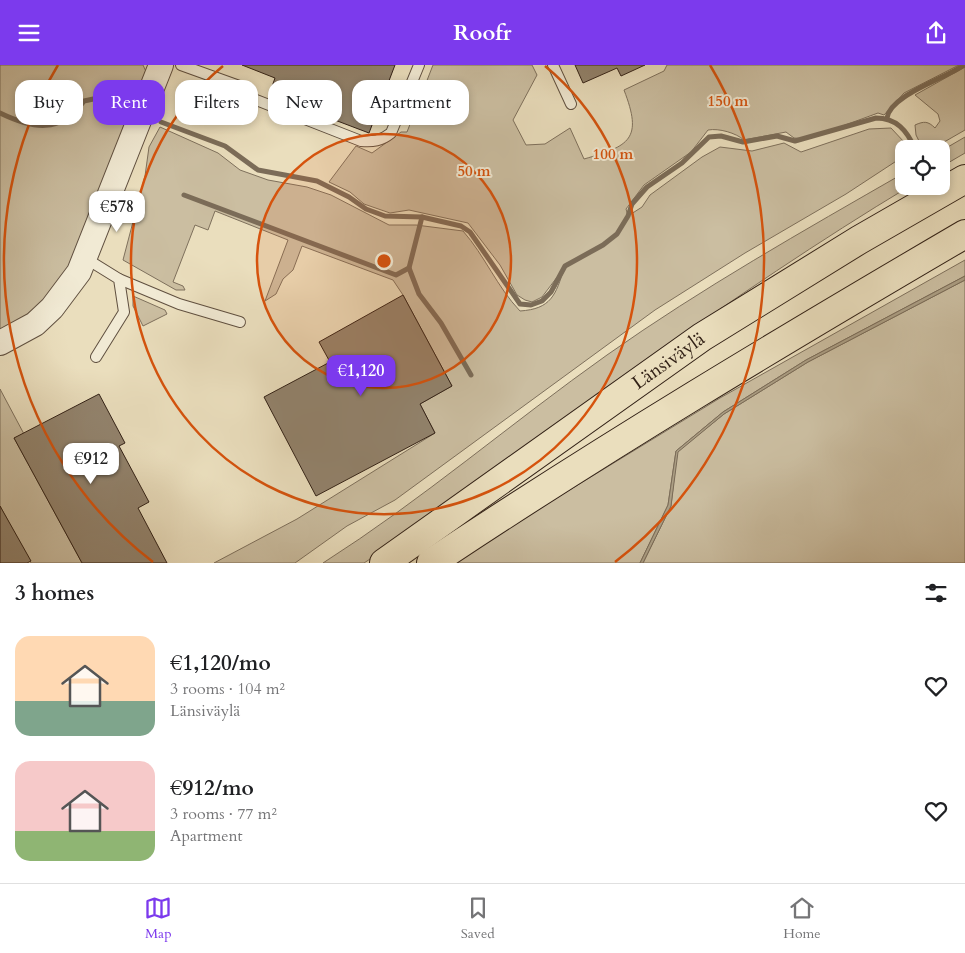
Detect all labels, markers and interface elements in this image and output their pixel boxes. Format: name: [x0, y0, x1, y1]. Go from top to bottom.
text: Roofr: [453, 18, 512, 48]
icon: menu: [15, 19, 43, 47]
icon: share: [922, 19, 950, 47]
chip: Buy: [15, 80, 83, 125]
chip: Rent: [93, 80, 165, 125]
chip: Filters: [175, 80, 258, 125]
chip: New: [268, 80, 342, 125]
chip: Apartment: [352, 80, 469, 125]
text: 150 m: [708, 91, 749, 111]
map controls: [895, 140, 950, 195]
button: locate: [895, 140, 950, 195]
text: 100 m: [593, 144, 634, 164]
text: 50 m: [457, 161, 491, 181]
pin: €578: [87, 191, 147, 233]
text: €578: [100, 196, 134, 218]
centre of rings: [375, 252, 393, 270]
street label: Länsiväylä: [627, 326, 711, 396]
pin: €1,120: [320, 355, 402, 397]
text: €1,120: [338, 360, 385, 382]
pin: €912: [61, 443, 121, 485]
text: €912: [74, 448, 108, 470]
text: 3 homes: [15, 579, 94, 608]
icon: filters: [922, 579, 950, 607]
text: €1,120/mo: [170, 649, 271, 678]
icon: home: [55, 656, 115, 716]
icon: heart: [922, 672, 950, 700]
text: 3 rooms · 104 m²: [170, 678, 285, 700]
text: Länsiväylä: [170, 700, 240, 722]
text: €912/mo: [170, 774, 254, 803]
icon: home: [55, 781, 115, 841]
icon: heart: [922, 797, 950, 825]
text: 3 rooms · 77 m²: [170, 803, 277, 825]
text: Apartment: [170, 825, 243, 847]
tab: Map: [144, 894, 172, 943]
tab: Saved: [461, 894, 495, 943]
tab: Home: [783, 894, 821, 943]

